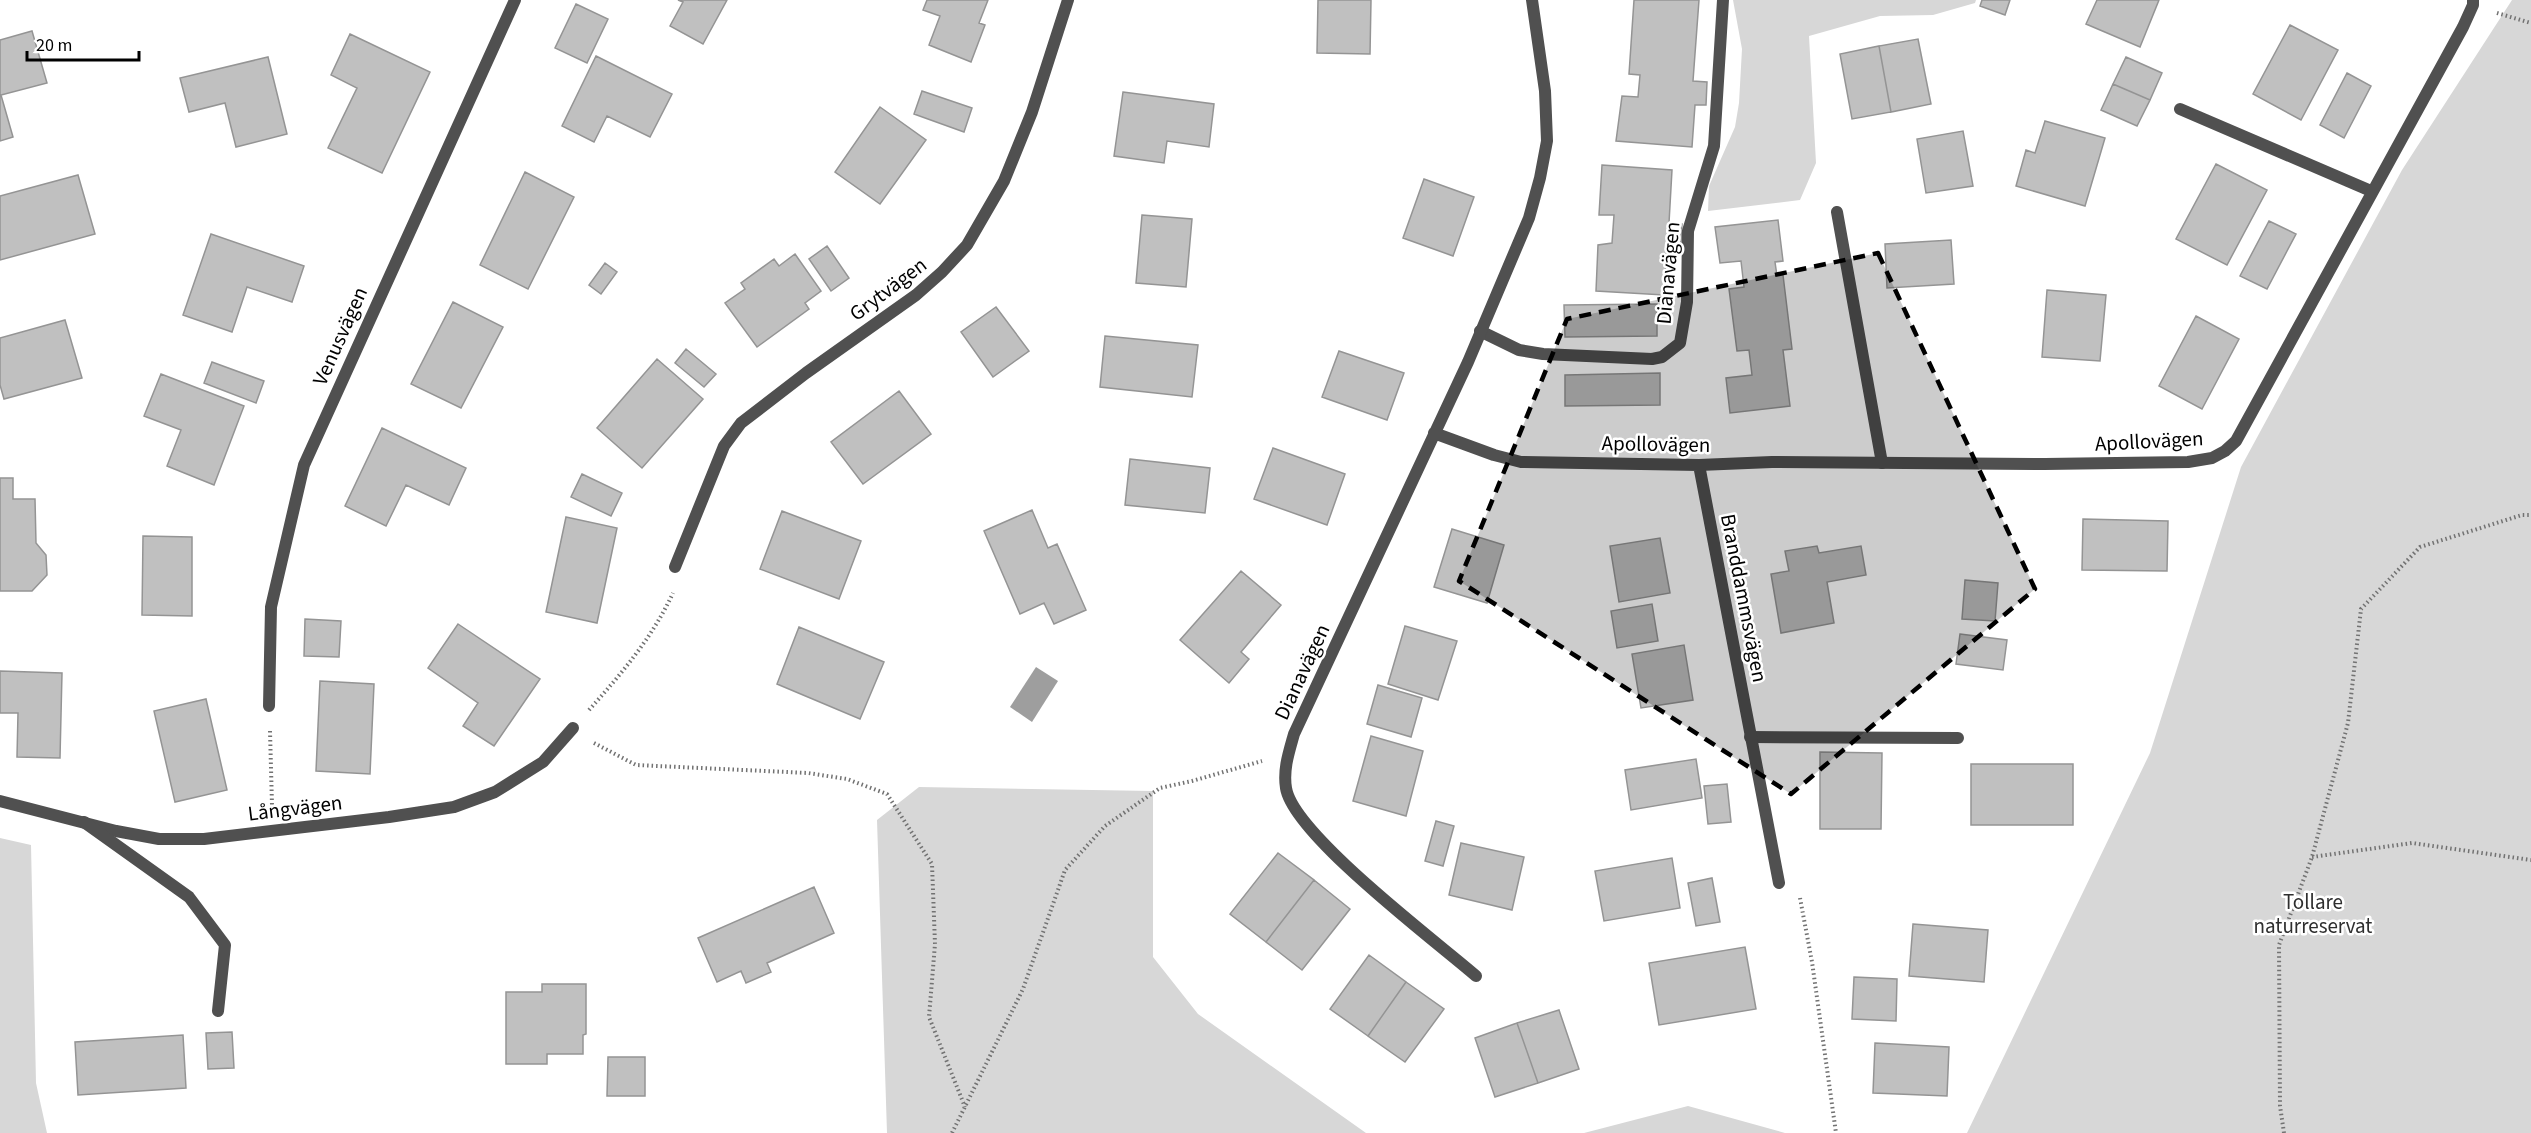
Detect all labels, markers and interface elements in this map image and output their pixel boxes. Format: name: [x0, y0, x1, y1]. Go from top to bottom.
scale bar: [27, 24, 140, 62]
text: 20 m: [36, 33, 72, 58]
street label: Dianavägen: [1649, 220, 1687, 326]
street label: Grytvägen: [843, 250, 933, 328]
street label: Venusvägen: [305, 282, 375, 390]
street label: Apollovägen: [2094, 423, 2204, 459]
street label: Apollovägen: [1601, 428, 1711, 460]
street label: Branddammsvägen: [1713, 511, 1775, 685]
street label: Dianavägen: [1267, 619, 1337, 725]
street label: Långvägen: [246, 787, 344, 829]
park label: Tollare naturreservat: [2254, 887, 2372, 941]

